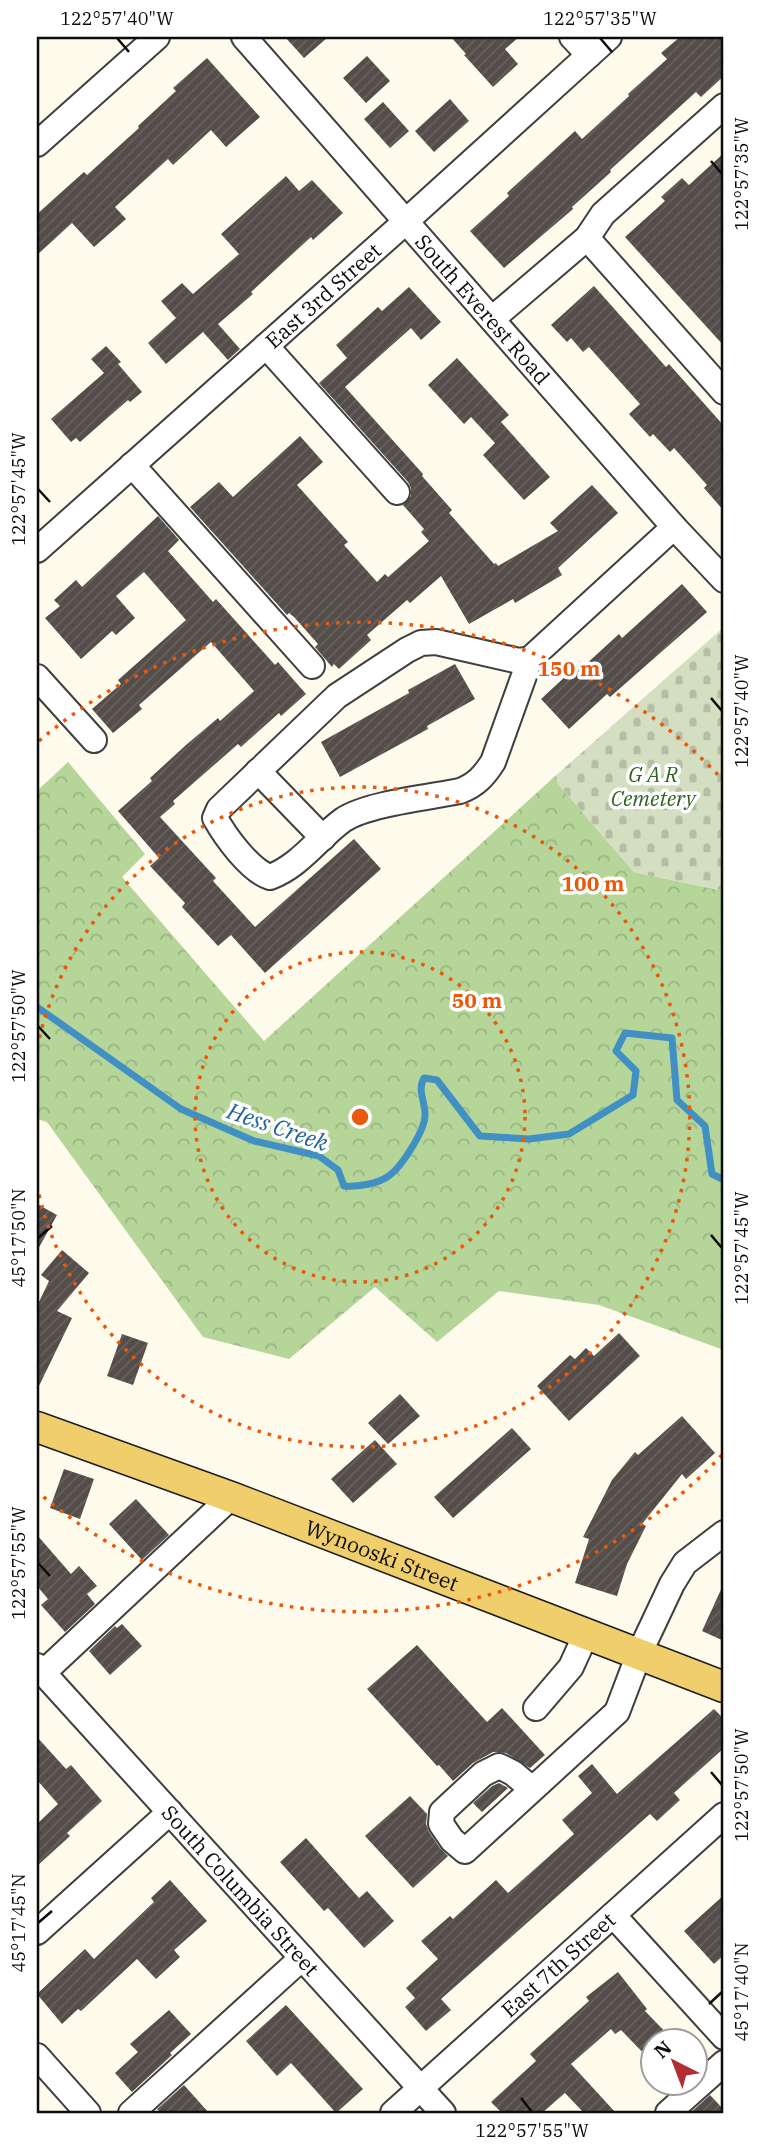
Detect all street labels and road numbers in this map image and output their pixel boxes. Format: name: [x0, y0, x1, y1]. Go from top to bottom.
street label: South Everest Road: [409, 228, 557, 390]
street label: East 3rd Street: [259, 236, 387, 354]
street label: Wynooski Street: [301, 1513, 462, 1597]
street label: South Columbia Street: [156, 1799, 326, 1982]
street label: East 7th Street: [495, 1906, 621, 2023]

